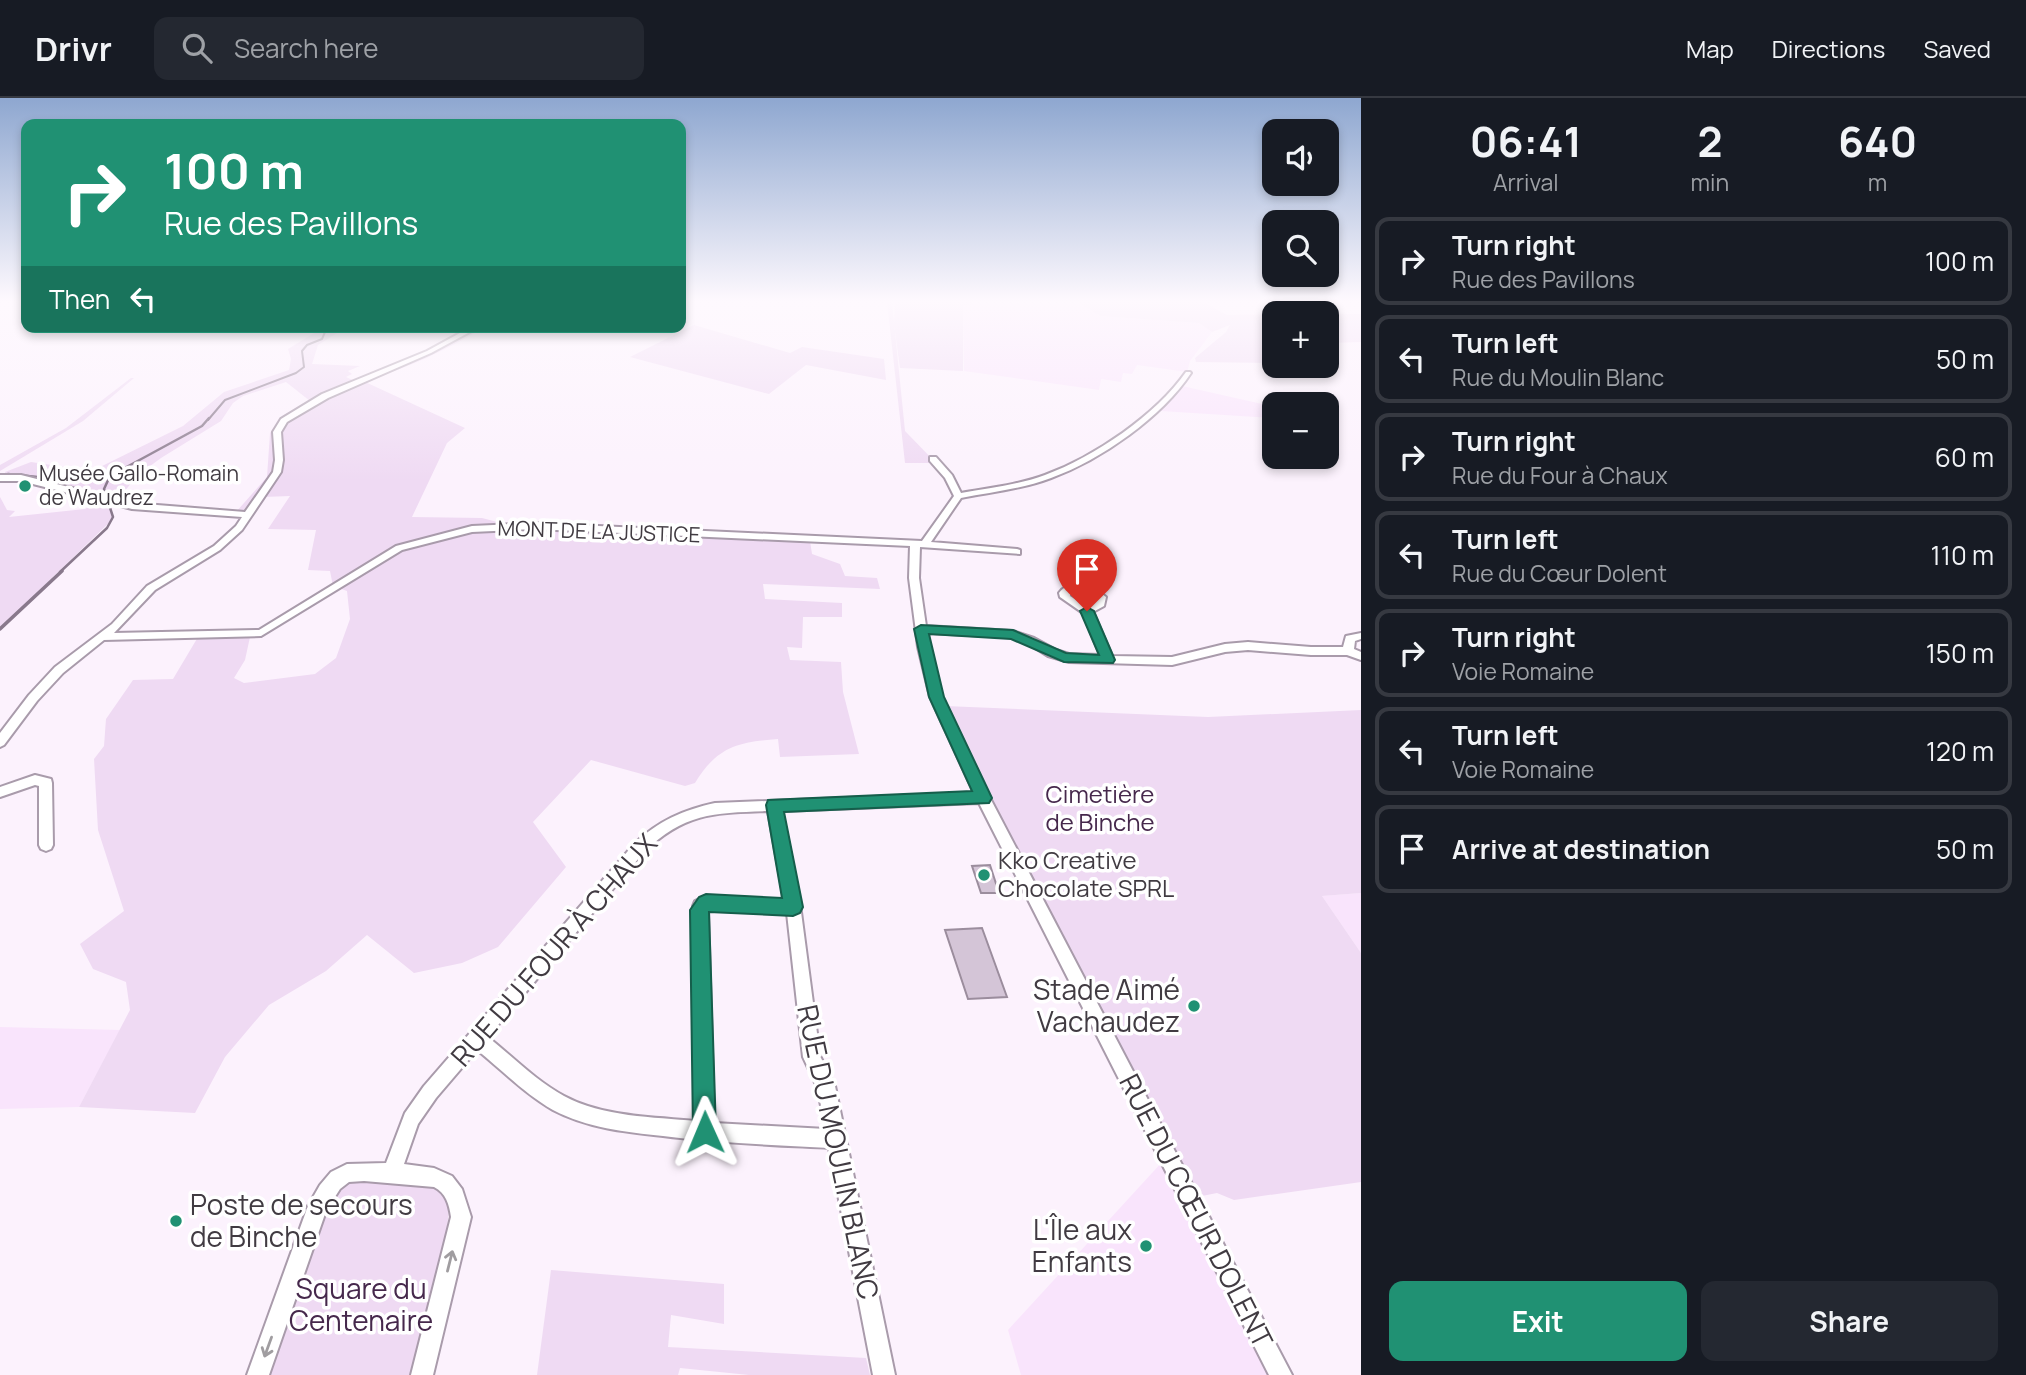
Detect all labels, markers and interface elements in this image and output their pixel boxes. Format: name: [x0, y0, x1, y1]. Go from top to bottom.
search box: [154, 17, 644, 80]
text: Drivr: [35, 26, 112, 71]
icon: search: [178, 29, 216, 67]
text: Search here: [234, 30, 378, 66]
text: Map: [1686, 32, 1734, 65]
text: Directions: [1772, 32, 1885, 65]
text: Saved: [1923, 32, 1991, 65]
text: 06:41: [1470, 112, 1582, 170]
text: 2: [1697, 112, 1722, 170]
text: 640: [1838, 112, 1917, 170]
map controls: [1262, 119, 1339, 469]
button: sound: [1262, 119, 1339, 196]
text: 100 m: [164, 137, 304, 204]
icon: right: [49, 147, 140, 238]
text: Arrival: [1493, 166, 1559, 198]
text: min: [1691, 166, 1729, 198]
text: m: [1868, 166, 1887, 198]
text: Rue des Pavillons: [164, 201, 418, 245]
button: search: [1262, 210, 1339, 287]
text: Turn right: [1452, 227, 1576, 263]
icon: right: [1393, 242, 1431, 280]
text: 100 m: [1925, 243, 1994, 279]
text: Rue des Pavillons: [1452, 263, 1635, 295]
icon: left: [124, 280, 162, 318]
text: Then: [49, 281, 110, 317]
button: +: [1262, 301, 1339, 378]
text: Turn left: [1452, 325, 1559, 361]
icon: left: [1393, 340, 1431, 378]
text: 50 m: [1936, 341, 1994, 377]
text: Rue du Moulin Blanc: [1452, 361, 1664, 393]
button: −: [1262, 392, 1339, 469]
text: Turn right: [1452, 423, 1576, 459]
icon: right: [1393, 438, 1431, 476]
text: 60 m: [1935, 439, 1994, 475]
place label: Musée Gallo-Romain de Waudrez: [39, 459, 239, 511]
text: Rue du Four à Chaux: [1452, 459, 1668, 491]
marker: Musée Gallo-Romain de Waudrez: [17, 478, 33, 494]
street label: MONT DE LA JUSTICE: [497, 513, 701, 549]
text: Turn left: [1452, 521, 1559, 557]
icon: left: [1393, 536, 1431, 574]
text: 110 m: [1931, 537, 1994, 573]
pin: [1057, 539, 1117, 611]
icon: arrive: [1068, 550, 1106, 588]
text: Rue du Cœur Dolent: [1452, 557, 1667, 589]
text: Turn right: [1452, 619, 1576, 655]
icon: right: [1393, 634, 1431, 672]
text: 150 m: [1926, 635, 1994, 671]
text: Voie Romaine: [1452, 655, 1594, 687]
text: Turn left: [1452, 717, 1559, 753]
icon: left: [1393, 732, 1431, 770]
text: 120 m: [1926, 733, 1994, 769]
text: Voie Romaine: [1452, 753, 1594, 785]
park label: Cimetière de Binche: [1045, 777, 1155, 838]
street label: RUE DU FOUR À CHAUX: [442, 825, 665, 1074]
icon: arrive: [1393, 830, 1431, 868]
text: Arrive at destination: [1452, 831, 1710, 867]
text: 50 m: [1936, 831, 1994, 867]
place label: Kko Creative Chocolate SPRL: [998, 843, 1174, 904]
marker: Kko Creative Chocolate SPRL: [976, 867, 992, 883]
place label: Stade Aimé Vachaudez: [1033, 970, 1180, 1040]
marker: Stade Aimé Vachaudez: [1186, 998, 1202, 1014]
street label: RUE DU MOULIN BLANC: [789, 1001, 889, 1303]
street label: RUE DU CŒUR DOLENT: [1111, 1067, 1283, 1354]
position arrow: [668, 1095, 742, 1169]
place label: Poste de secours de Binche: [190, 1185, 413, 1255]
place label: L'Île aux Enfants: [1032, 1210, 1132, 1280]
marker: Poste de secours de Binche: [168, 1213, 184, 1229]
marker: L'Île aux Enfants: [1138, 1238, 1154, 1254]
one-way arrow: [444, 1250, 457, 1273]
park label: Square du Centenaire: [289, 1269, 433, 1339]
button: Exit: [1389, 1281, 1687, 1361]
button: Share: [1701, 1281, 1998, 1361]
one-way arrow: [261, 1335, 273, 1357]

